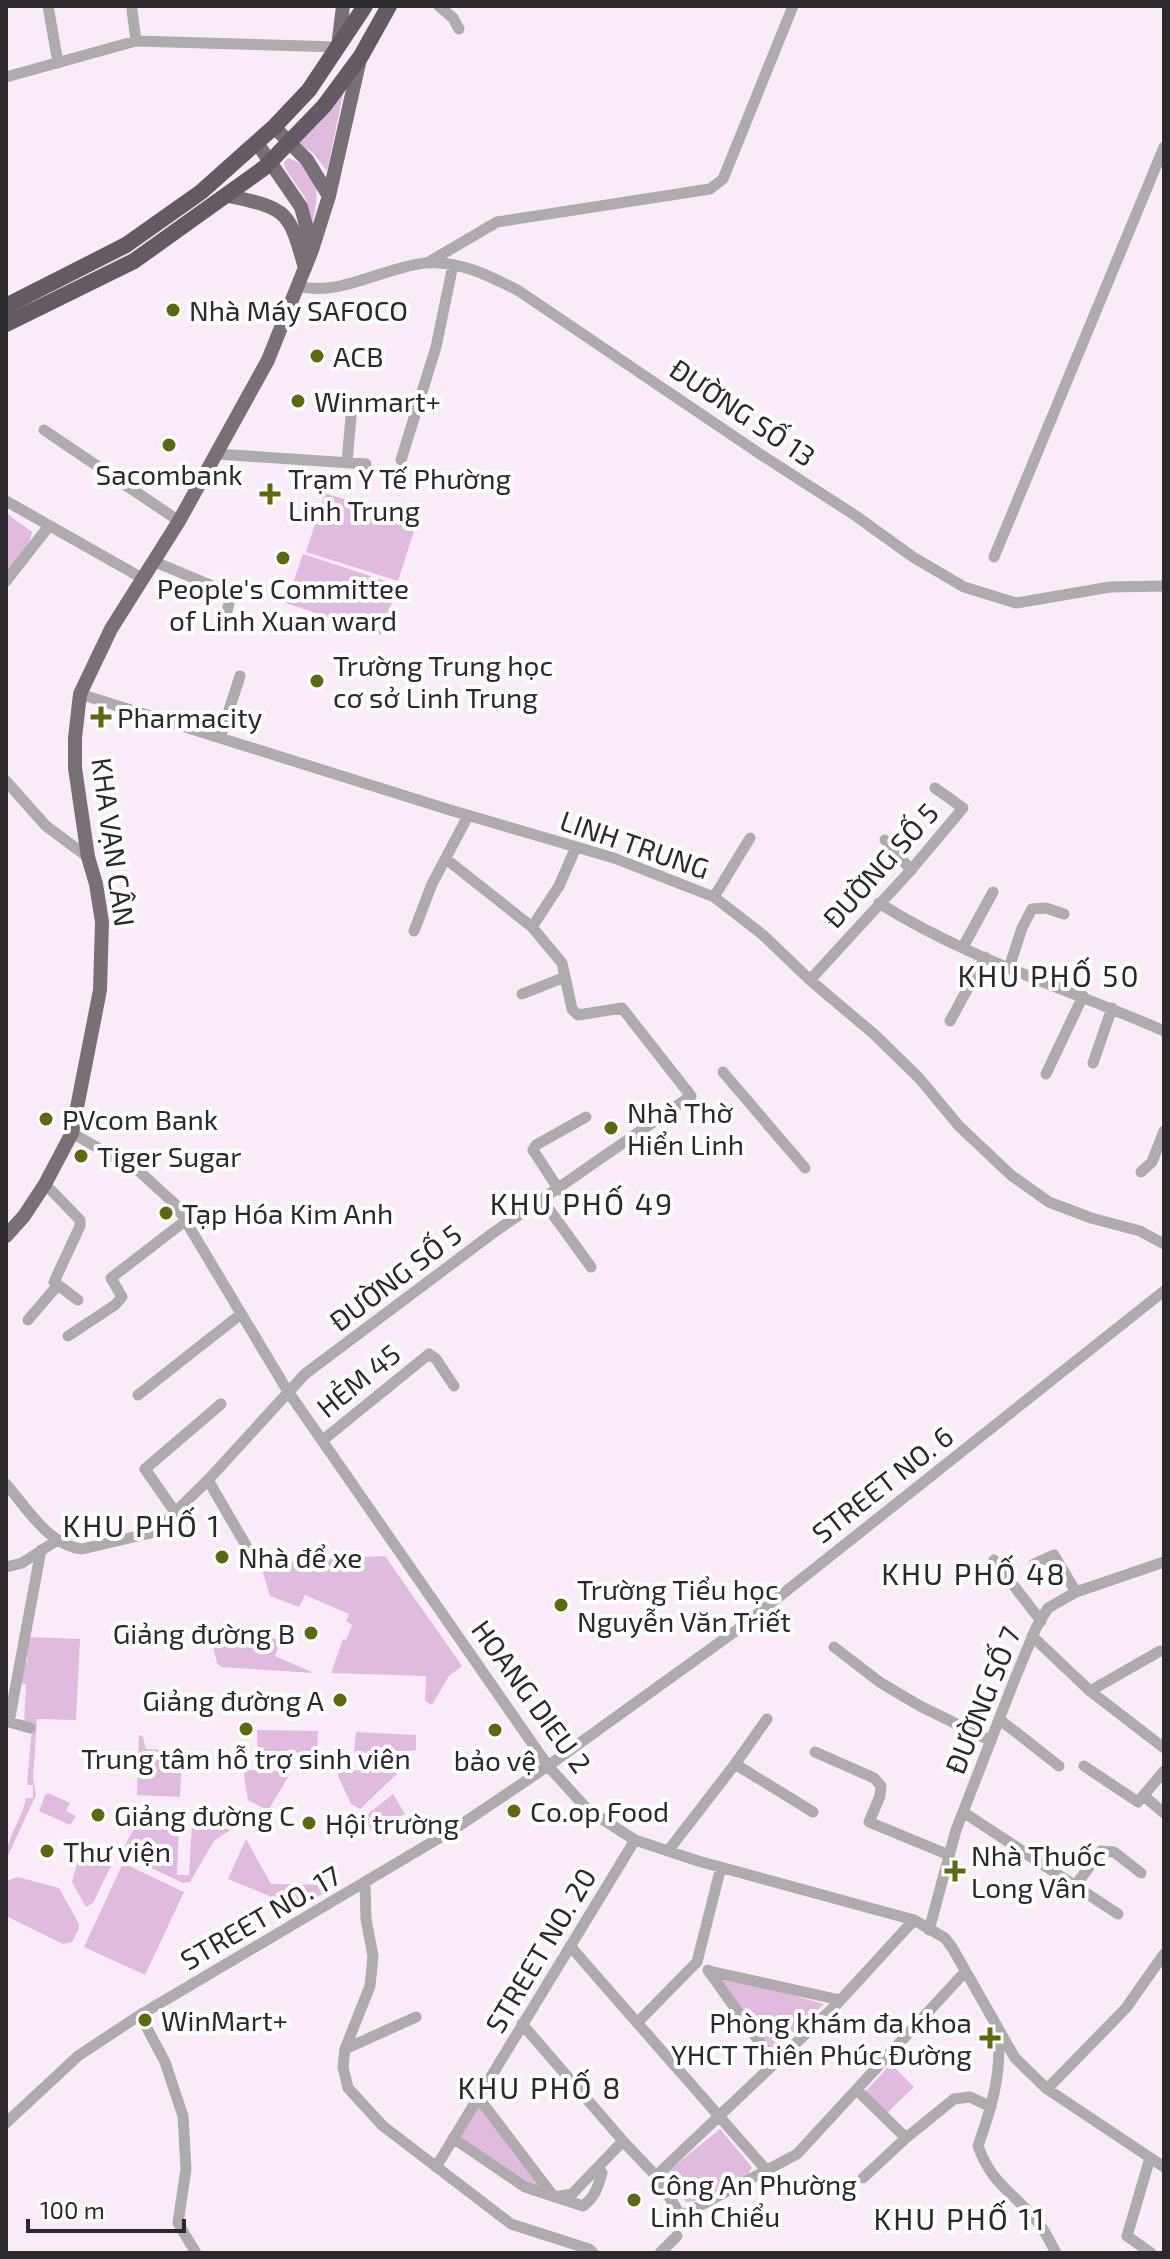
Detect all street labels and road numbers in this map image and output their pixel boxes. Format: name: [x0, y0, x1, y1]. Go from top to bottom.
street label: ĐƯỜNG SỐ 13: [664, 350, 823, 473]
street label: KHA VẠN CÂN: [85, 755, 143, 929]
street label: ĐƯỜNG SỐ 5: [814, 795, 945, 934]
street label: LINH TRUNG: [556, 803, 714, 885]
street label: ĐƯỜNG SỐ 5: [322, 1216, 468, 1338]
street label: HẺM 45: [309, 1336, 407, 1424]
street label: STREET NO. 6: [805, 1418, 959, 1550]
street label: HOANG DIEU 2: [465, 1613, 599, 1779]
street label: ĐƯỜNG SỐ 7: [936, 1621, 1027, 1778]
street label: STREET NO. 17: [174, 1858, 346, 1976]
street label: STREET NO. 20: [477, 1861, 603, 2039]

